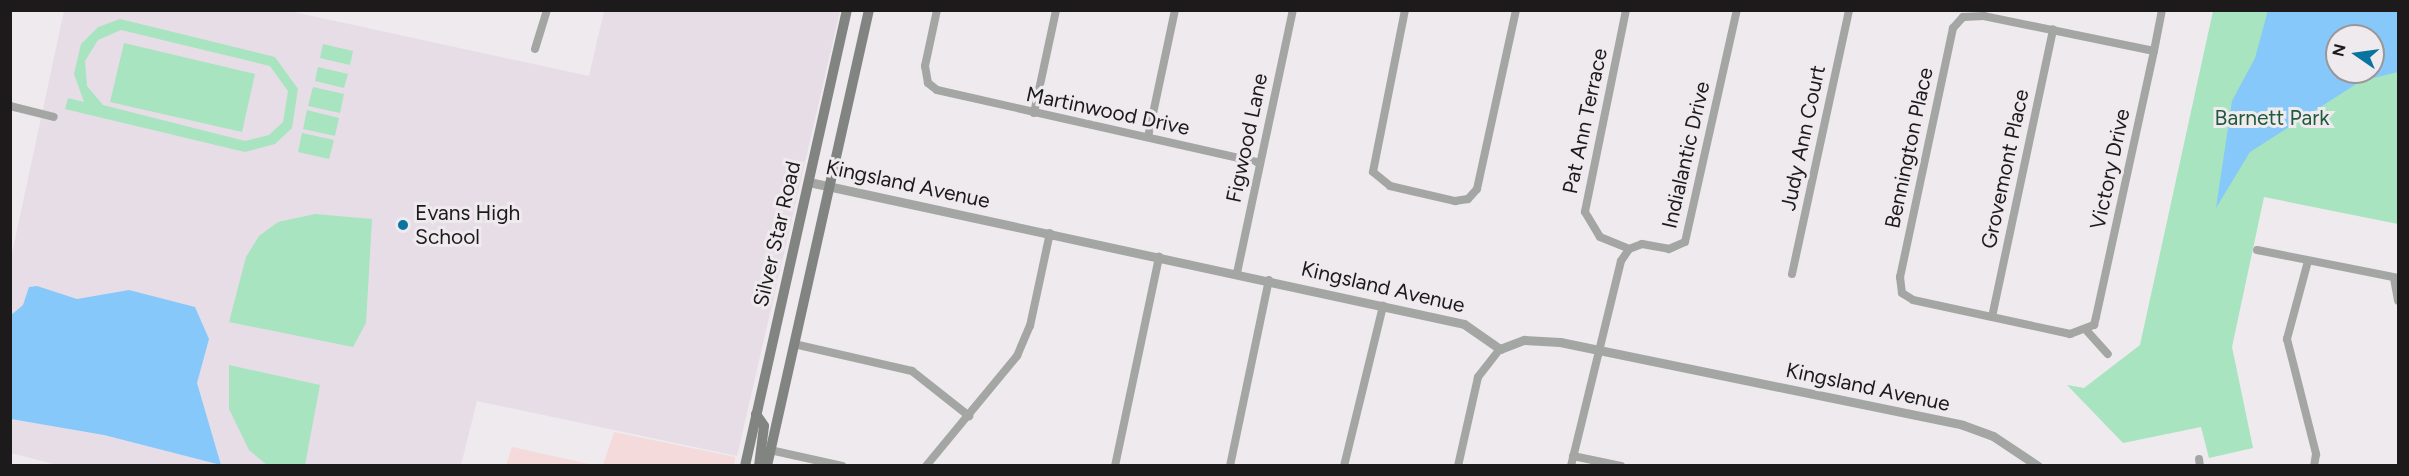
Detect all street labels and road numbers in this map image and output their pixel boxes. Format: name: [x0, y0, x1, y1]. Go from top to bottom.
street label: Pat Ann Terrace: [1557, 46, 1613, 196]
street label: Judy Ann Court: [1775, 63, 1831, 213]
street label: Bennington Place: [1880, 65, 1938, 231]
street label: Figwood Lane: [1221, 71, 1273, 205]
street label: Indialantic Drive: [1657, 79, 1715, 231]
street label: Martinwood Drive: [1024, 81, 1192, 141]
street label: Grovemont Place: [1976, 87, 2034, 251]
street label: Victory Drive: [2085, 106, 2135, 232]
street label: Kingsland Avenue: [824, 154, 992, 214]
street label: Silver Star Road: [748, 159, 806, 309]
street label: Kingsland Avenue: [1299, 256, 1467, 318]
street label: Kingsland Avenue: [1784, 357, 1952, 417]

